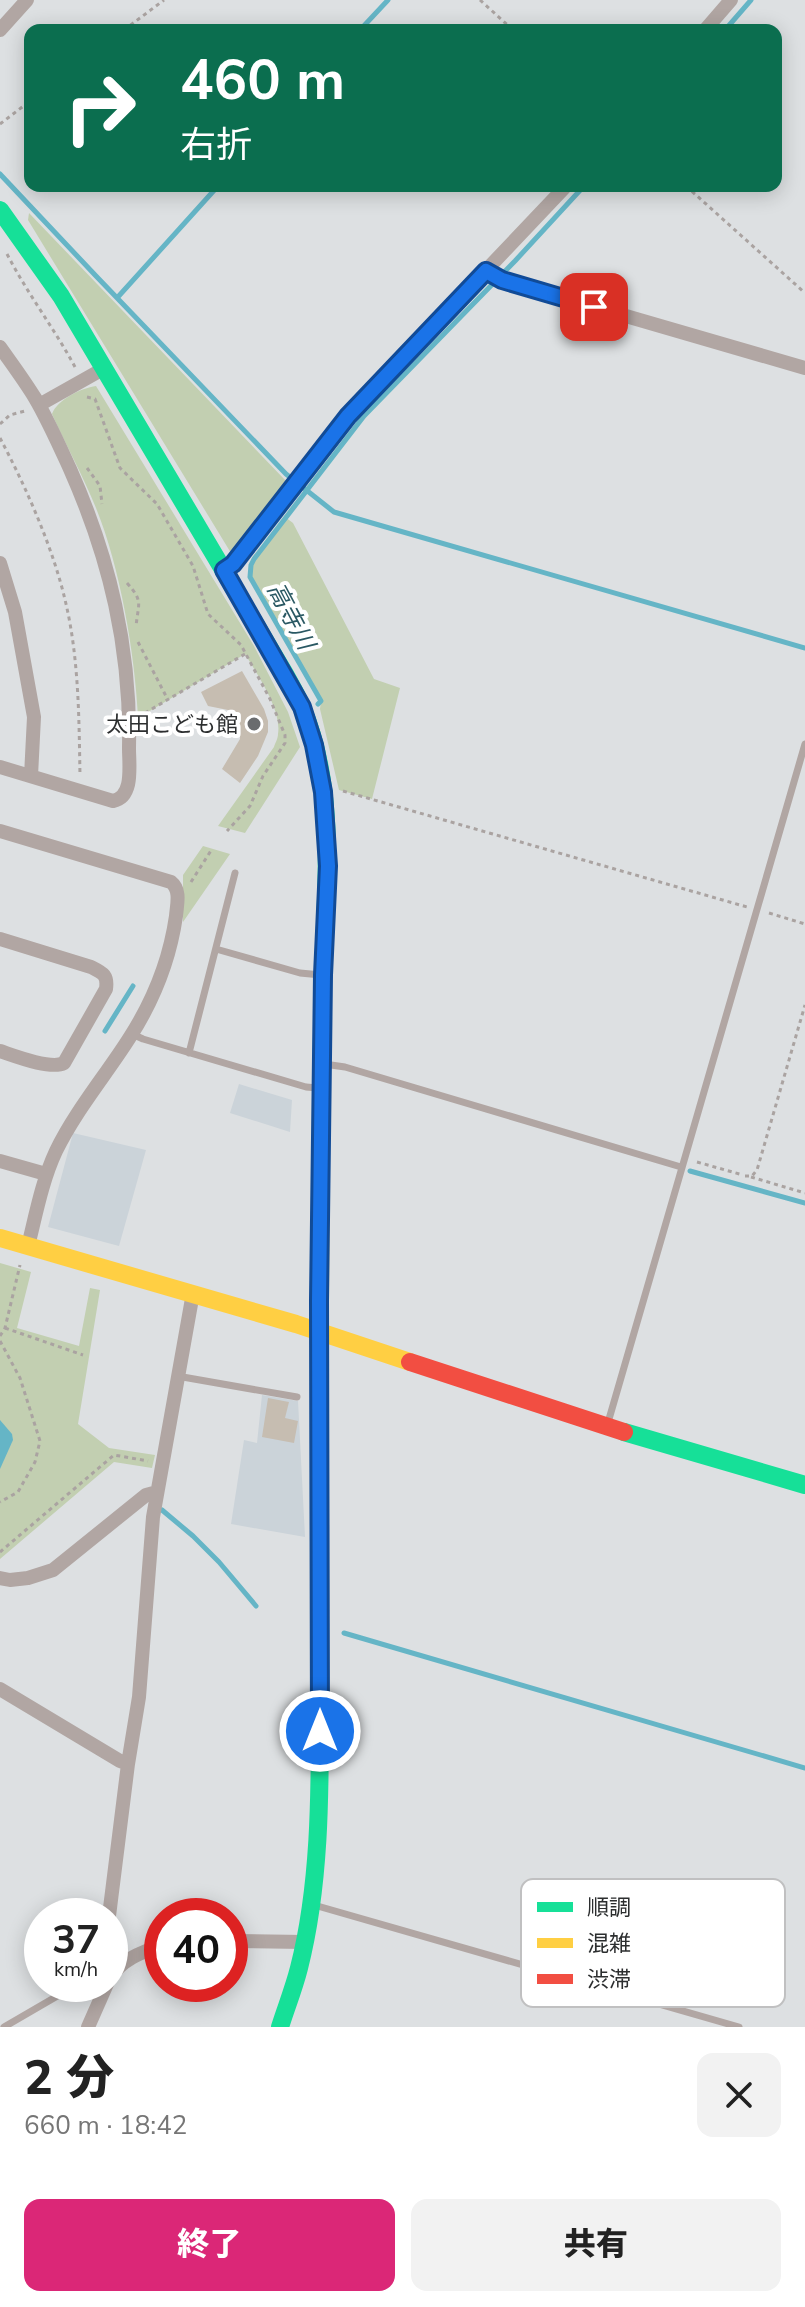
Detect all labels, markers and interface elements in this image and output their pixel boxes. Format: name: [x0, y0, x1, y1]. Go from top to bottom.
text: 460 m: [180, 42, 345, 119]
icon: right: [48, 56, 152, 160]
text: 右折: [180, 121, 252, 170]
pin: [560, 273, 628, 341]
icon: arrive: [572, 285, 616, 329]
water label: 高寺川: [260, 577, 323, 658]
place label: 太田こども館: [106, 710, 238, 740]
marker: 太田こども館: [245, 715, 263, 733]
position arrow: [278, 1689, 362, 1773]
legend: [521, 1879, 785, 2007]
text: 順調: [587, 1893, 631, 1923]
speed limit sign: 40: [144, 1898, 248, 2002]
text: 37: [52, 1913, 100, 1967]
text: 混雑: [587, 1929, 631, 1959]
text: km/h: [54, 1956, 98, 1983]
text: 渋滞: [587, 1965, 631, 1995]
text: 2 分: [24, 2045, 114, 2111]
button: close: [697, 2053, 781, 2137]
text: 660 m · 18:42: [24, 2108, 187, 2143]
button: 終了: [24, 2199, 395, 2291]
button: 共有: [411, 2199, 781, 2291]

